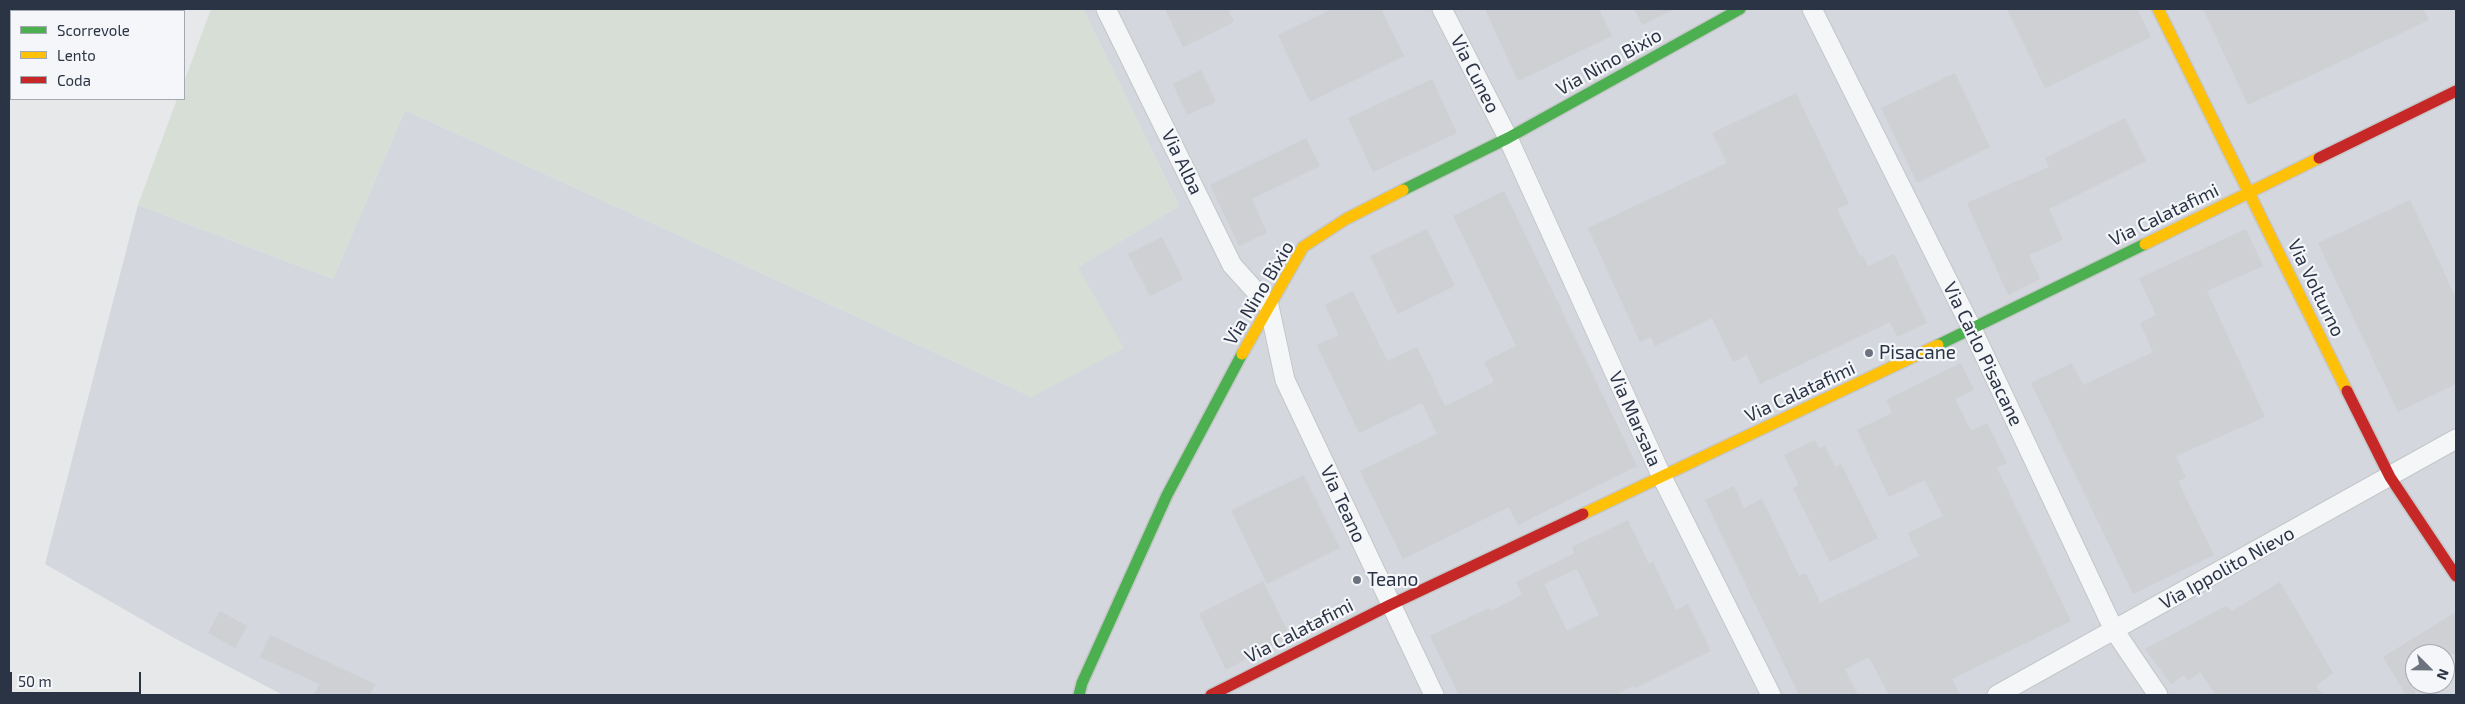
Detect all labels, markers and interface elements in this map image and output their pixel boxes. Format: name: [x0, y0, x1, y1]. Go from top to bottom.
legend: [10, 10, 185, 100]
text: Scorrevole: [57, 21, 130, 39]
street label: Via Nino Bixio: [1552, 24, 1666, 100]
street label: Via Cuneo: [1446, 31, 1504, 117]
text: Lento: [57, 46, 96, 64]
text: Coda: [57, 71, 91, 89]
street label: Via Alba: [1156, 126, 1208, 198]
street label: Via Calatafimi: [2106, 179, 2222, 251]
street label: Via Volturno: [2283, 236, 2349, 340]
street label: Via Nino Bixio: [1219, 237, 1299, 349]
street label: Via Carlo Pisacane: [1938, 278, 2028, 430]
place label: Pisacane: [1879, 342, 1956, 364]
marker: Pisacane: [1863, 347, 1875, 359]
street label: Via Calatafimi: [1741, 357, 1859, 427]
street label: Via Marsala: [1604, 368, 1666, 470]
street label: Via Teano: [1315, 462, 1371, 546]
street label: Via Ippolito Nievo: [2156, 522, 2298, 614]
place label: Teano: [1367, 569, 1418, 591]
marker: Teano: [1351, 574, 1363, 586]
street label: Via Calatafimi: [1241, 594, 1357, 668]
north arrow: [2405, 644, 2455, 694]
scale bar: [12, 662, 144, 694]
text: N: [2434, 667, 2453, 683]
text: 50 m: [18, 672, 52, 690]

